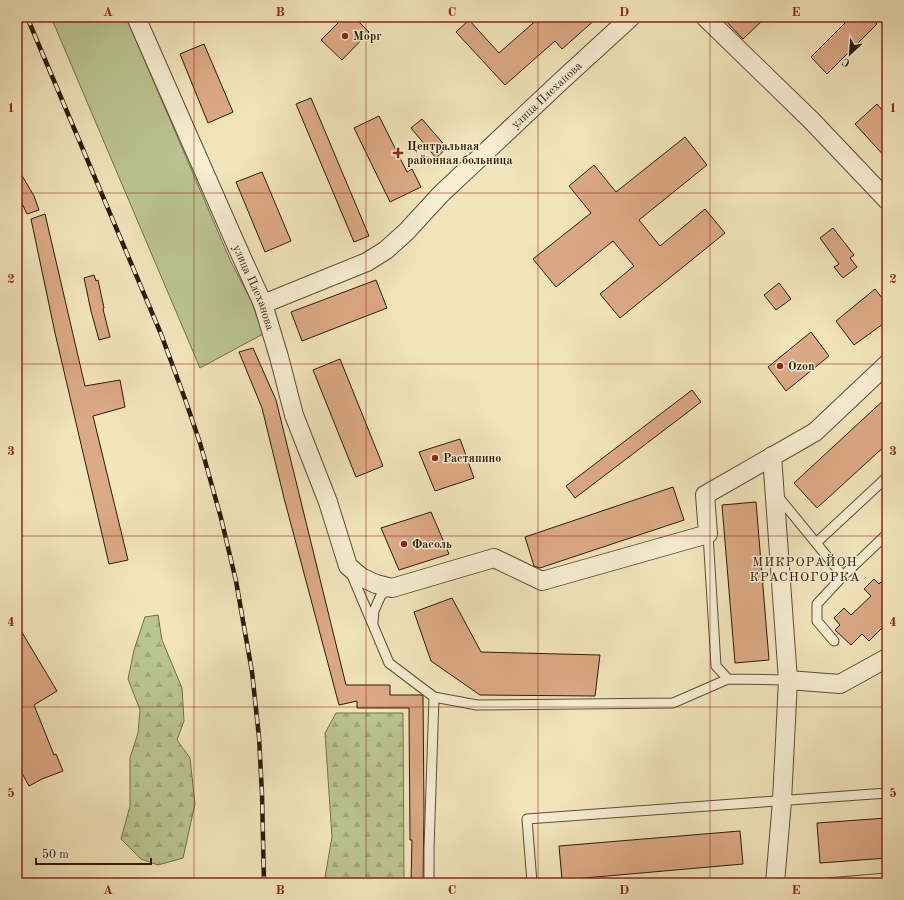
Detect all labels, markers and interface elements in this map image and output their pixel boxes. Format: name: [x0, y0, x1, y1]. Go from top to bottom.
text: A: [103, 6, 113, 19]
text: B: [275, 6, 285, 19]
text: C: [448, 6, 456, 19]
text: D: [619, 6, 629, 19]
text: E: [792, 6, 801, 19]
marker: Морг: [340, 31, 350, 41]
place label: Морг: [353, 31, 382, 43]
north arrow: [830, 34, 870, 74]
text: С: [841, 55, 852, 68]
street label: улица Плеханова: [510, 60, 585, 131]
text: 1: [7, 102, 15, 115]
text: 1: [889, 102, 897, 115]
place label: Центральная районная больница: [407, 141, 513, 167]
marker: Центральная районная больница: [392, 147, 404, 159]
street label: улица Плеханова: [230, 243, 276, 332]
text: 2: [7, 273, 15, 286]
text: 2: [889, 273, 897, 286]
marker: Ozon: [775, 361, 785, 371]
place label: Ozon: [788, 361, 815, 373]
text: 3: [7, 445, 15, 458]
text: 3: [889, 445, 897, 458]
marker: Растяпино: [430, 453, 440, 463]
place label: Растяпино: [443, 453, 501, 465]
marker: Фасоль: [399, 539, 409, 549]
place label: Фасоль: [412, 539, 452, 551]
district label: МИКРОРАЙОН КРАСНОГОРКА: [749, 554, 861, 584]
text: 4: [7, 616, 15, 629]
text: 4: [889, 616, 897, 629]
text: 5: [7, 787, 15, 800]
text: 5: [889, 787, 897, 800]
scale bar: [36, 840, 151, 866]
text: 50 m: [42, 848, 69, 861]
text: A: [103, 884, 113, 897]
text: B: [275, 884, 285, 897]
text: C: [448, 884, 456, 897]
text: D: [619, 884, 629, 897]
text: E: [792, 884, 801, 897]

